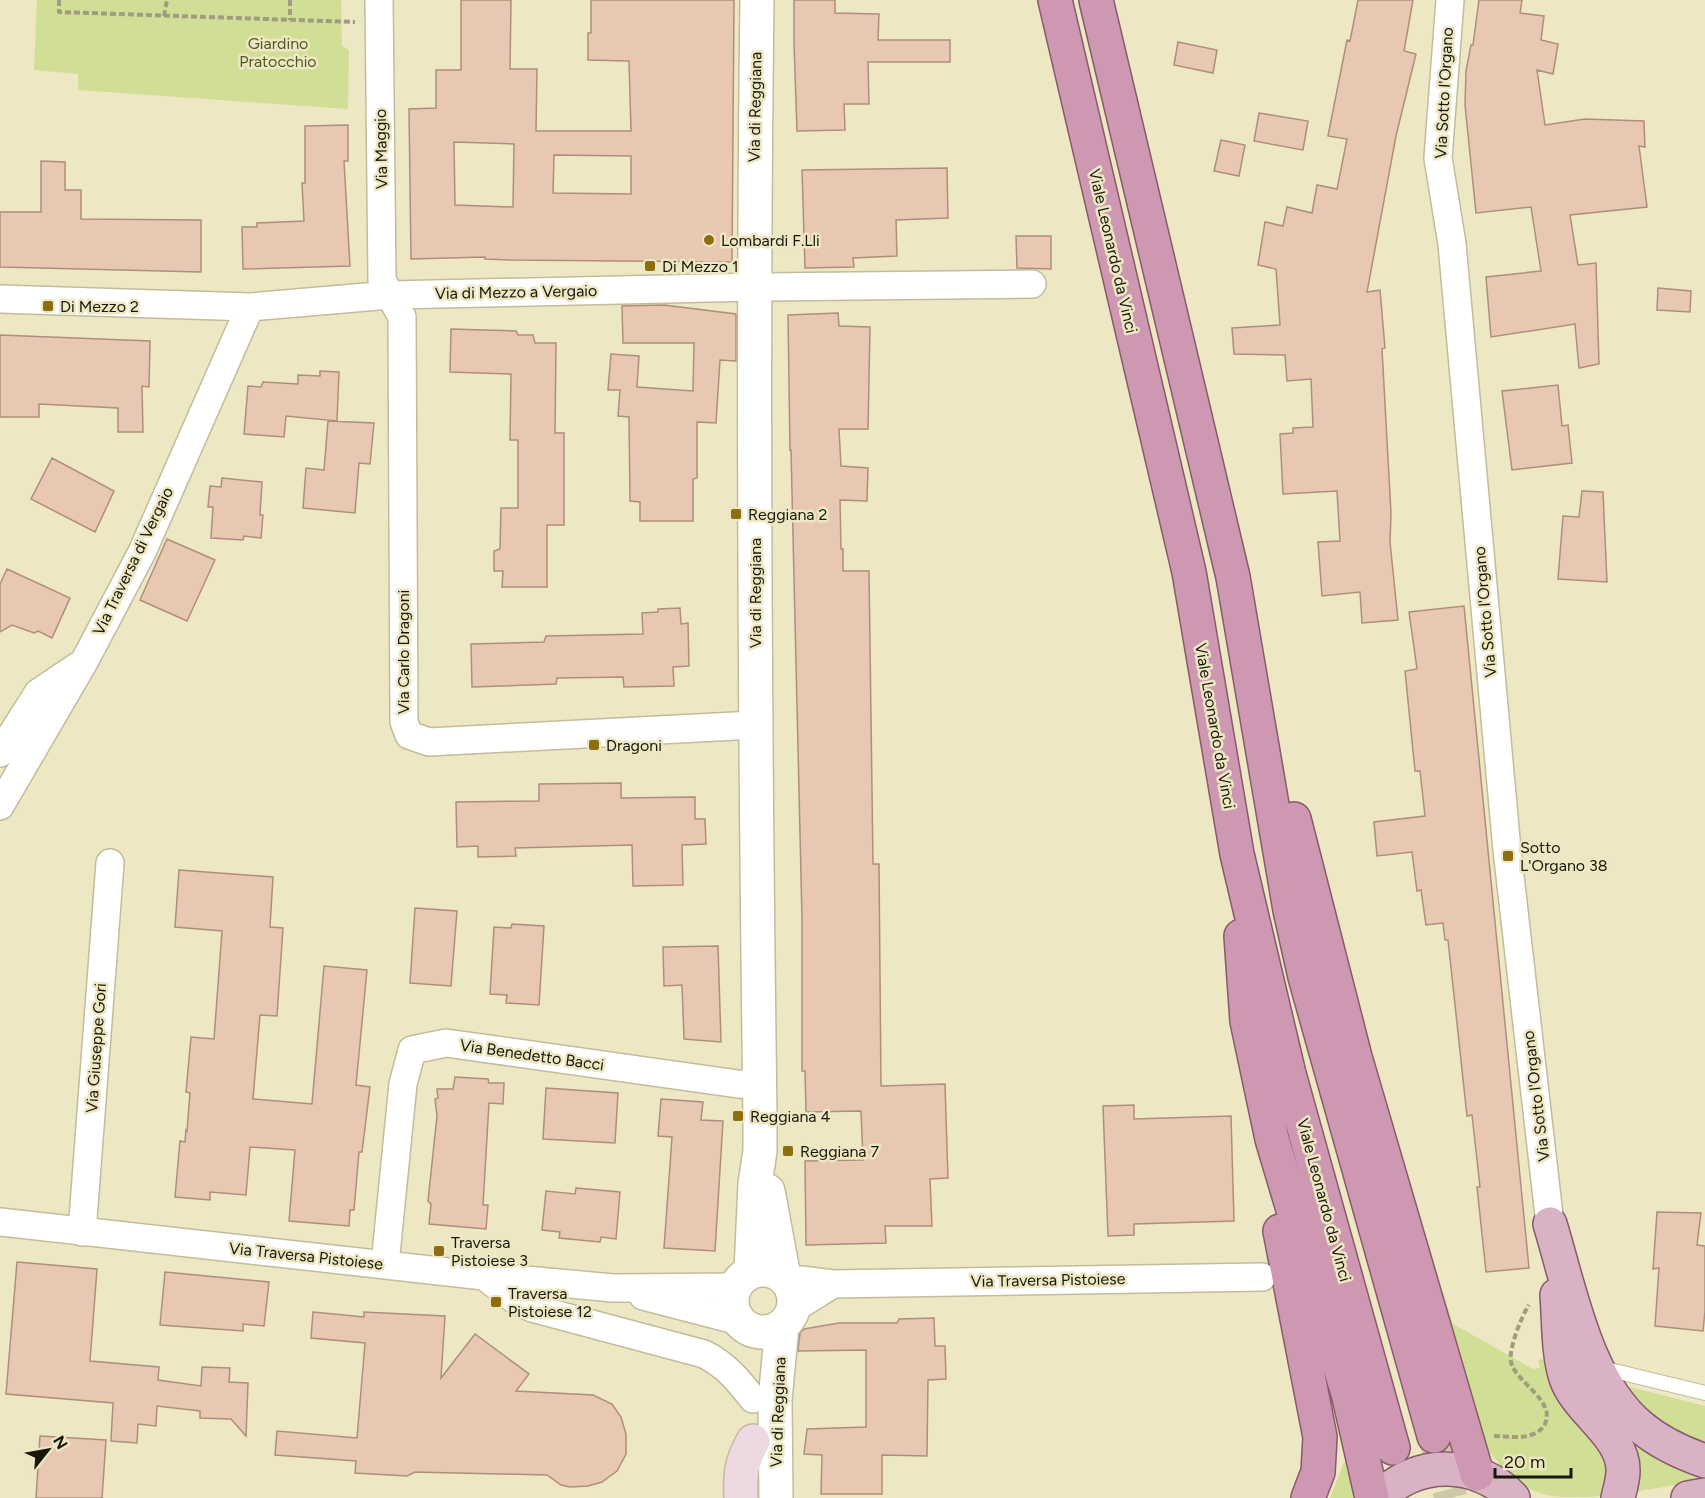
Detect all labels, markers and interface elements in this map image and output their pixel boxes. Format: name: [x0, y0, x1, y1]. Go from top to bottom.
street label: Via Sotto l'Organo: [1431, 27, 1457, 159]
park label: Giardino Pratocchio: [239, 34, 317, 71]
street label: Via di Reggiana: [745, 52, 765, 162]
street label: Via Maggio: [371, 109, 391, 189]
street label: Viale Leonardo da Vinci: [1085, 167, 1141, 335]
place label: Lombardi F.Lli: [721, 231, 820, 250]
marker: Lombardi F.Lli: [702, 233, 716, 247]
place label: Di Mezzo 1: [662, 257, 739, 276]
marker: Di Mezzo 1: [643, 259, 657, 273]
street label: Via di Mezzo a Vergaio: [435, 281, 597, 303]
place label: Di Mezzo 2: [60, 297, 139, 316]
marker: Di Mezzo 2: [41, 299, 55, 313]
street label: Via Traversa di Vergaio: [89, 484, 177, 638]
place label: Reggiana 2: [748, 505, 827, 524]
marker: Reggiana 2: [729, 507, 743, 521]
street label: Via di Reggiana: [746, 538, 765, 648]
street label: Via Sotto l'Organo: [1470, 546, 1500, 678]
street label: Via Carlo Dragoni: [394, 590, 413, 714]
street label: Viale Leonardo da Vinci: [1191, 642, 1239, 810]
place label: Dragoni: [606, 736, 662, 755]
marker: Dragoni: [587, 738, 601, 752]
place label: Sotto L'Organo 38: [1520, 838, 1608, 875]
marker: Sotto L'Organo 38: [1501, 849, 1515, 863]
street label: Via Giuseppe Gori: [82, 982, 110, 1114]
street label: Via Sotto l'Organo: [1519, 1030, 1553, 1162]
street label: Via Benedetto Bacci: [459, 1035, 605, 1075]
place label: Reggiana 4: [750, 1107, 830, 1126]
marker: Reggiana 4: [731, 1109, 745, 1123]
street label: Viale Leonardo da Vinci: [1293, 1116, 1355, 1284]
place label: Reggiana 7: [800, 1142, 879, 1161]
marker: Reggiana 7: [781, 1144, 795, 1158]
place label: Traversa Pistoiese 3: [451, 1233, 528, 1270]
street label: Via Traversa Pistoiese: [228, 1238, 384, 1274]
marker: Traversa Pistoiese 3: [432, 1244, 446, 1258]
street label: Via Traversa Pistoiese: [971, 1269, 1126, 1291]
place label: Traversa Pistoiese 12: [508, 1284, 592, 1321]
marker: Traversa Pistoiese 12: [489, 1295, 503, 1309]
street label: Via di Reggiana: [767, 1356, 789, 1468]
north arrow: [18, 1420, 78, 1480]
text: N: [49, 1432, 72, 1453]
scale bar: [1495, 1441, 1572, 1479]
text: 20 m: [1504, 1451, 1545, 1473]

